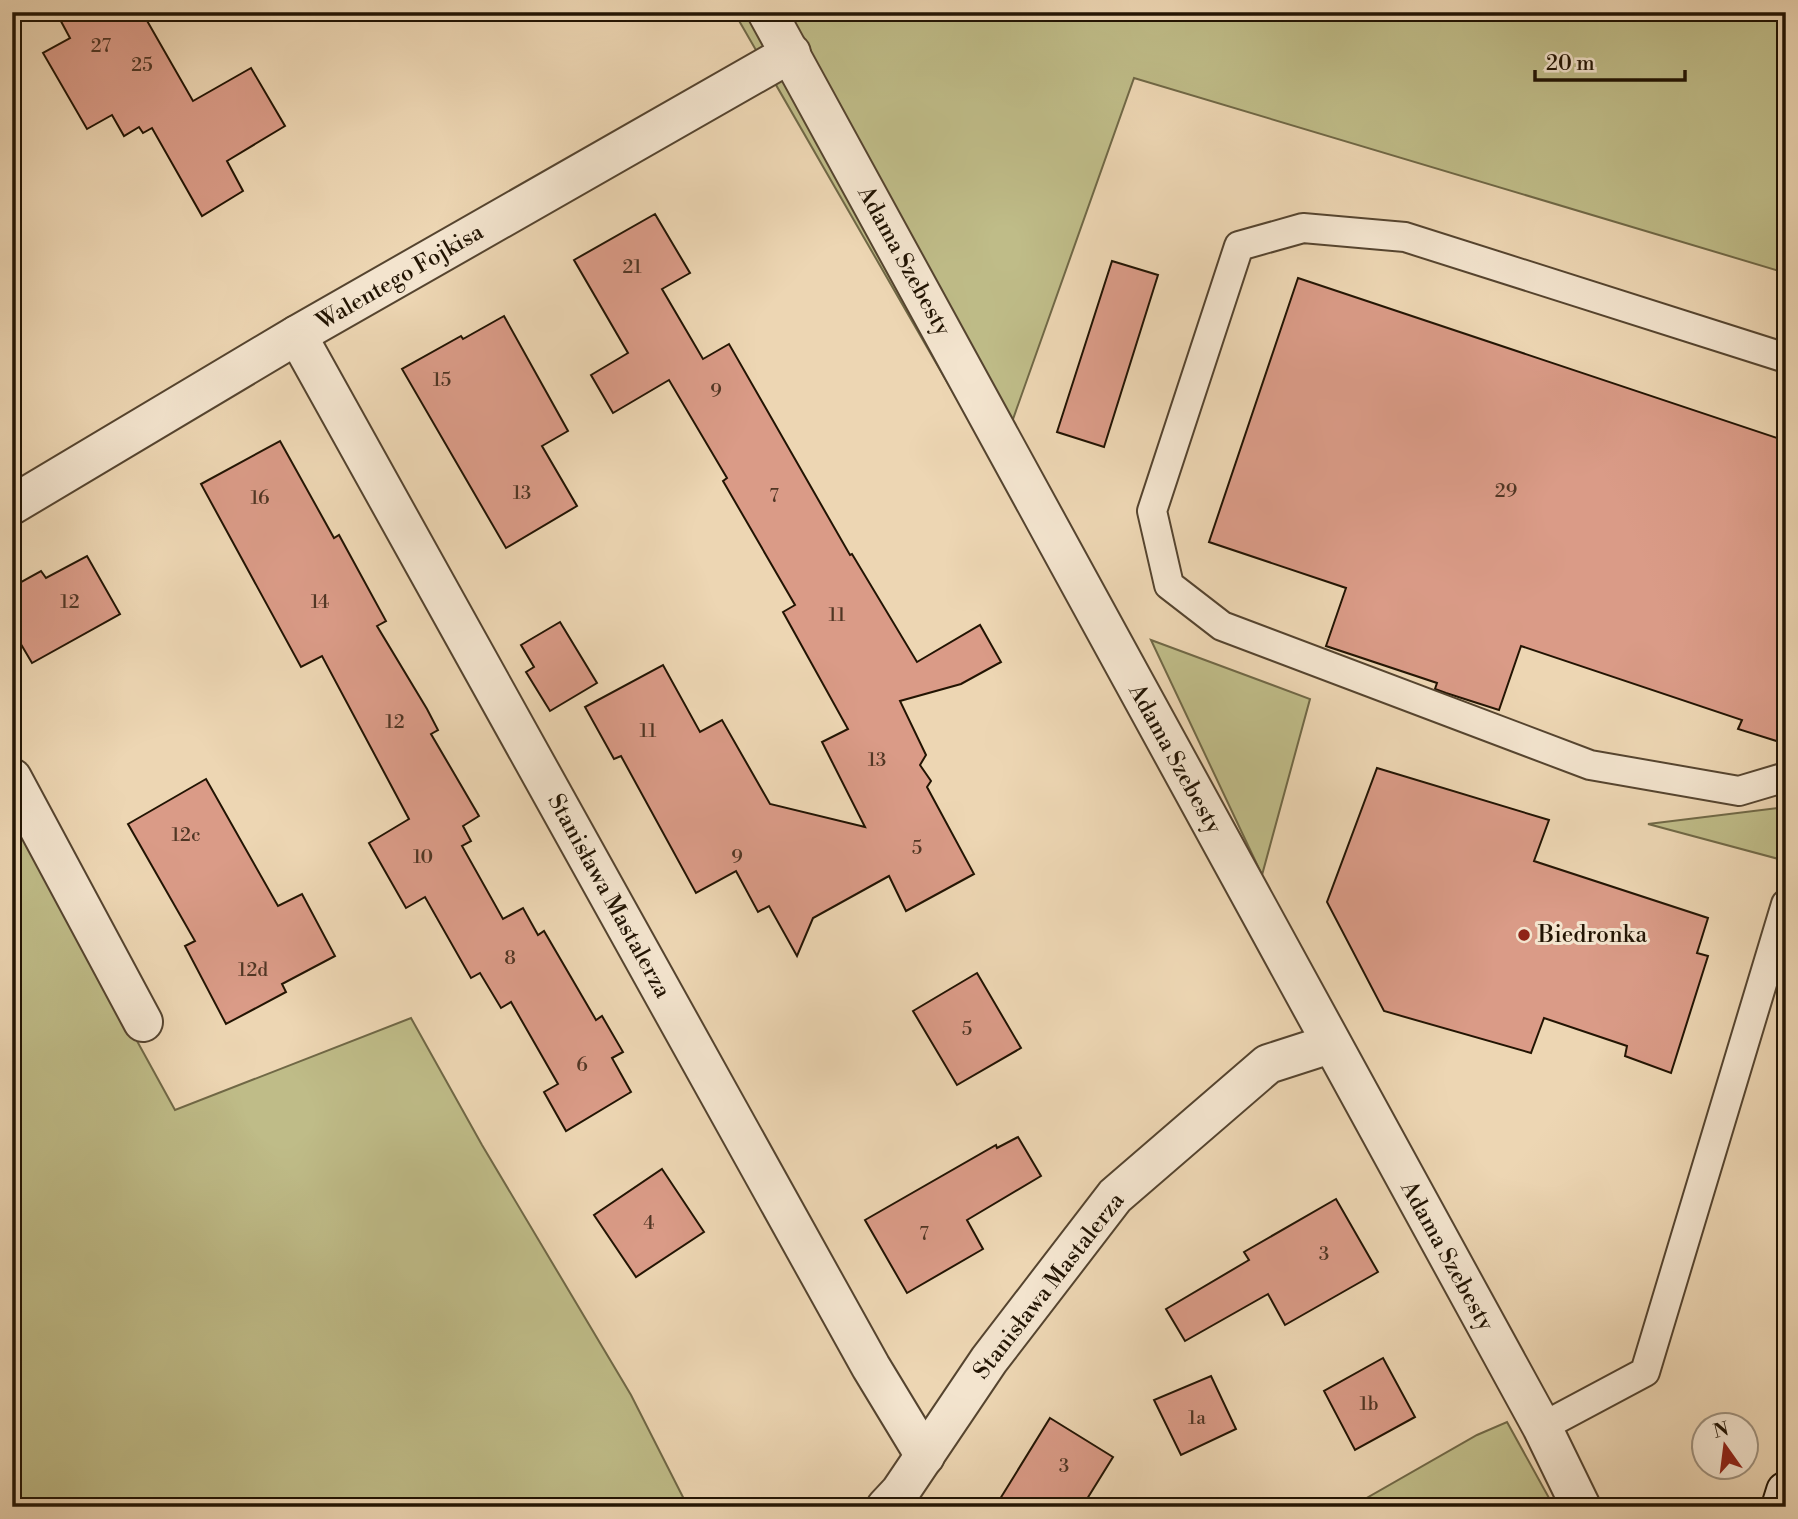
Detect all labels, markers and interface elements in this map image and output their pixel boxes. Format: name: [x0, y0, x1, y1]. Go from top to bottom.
house number: 27: [91, 34, 112, 58]
scale bar: [1535, 38, 1686, 82]
text: 20 m: [1546, 51, 1595, 77]
house number: 25: [131, 53, 153, 77]
street label: Adama Szebesty: [851, 180, 957, 341]
street label: Walentego Fojkisa: [311, 218, 489, 337]
house number: 21: [622, 255, 642, 279]
house number: 15: [433, 368, 451, 392]
house number: 9: [710, 379, 722, 403]
house number: 29: [1495, 479, 1517, 503]
house number: 13: [513, 481, 531, 505]
house number: 7: [769, 484, 779, 508]
house number: 16: [250, 486, 270, 510]
house number: 12: [60, 590, 80, 614]
house number: 14: [311, 590, 329, 614]
house number: 11: [829, 603, 846, 627]
street label: Adama Szebesty: [1122, 678, 1228, 839]
house number: 12: [385, 710, 405, 734]
house number: 11: [640, 719, 657, 743]
house number: 13: [868, 748, 886, 772]
street label: Stanisława Mastalerza: [541, 789, 677, 1003]
house number: 12c: [172, 823, 201, 847]
house number: 5: [912, 836, 922, 860]
house number: 10: [413, 845, 433, 869]
house number: 9: [731, 845, 743, 869]
place label: Biedronka: [1537, 921, 1647, 949]
marker: Biedronka: [1516, 927, 1532, 943]
house number: 8: [504, 946, 516, 970]
house number: 12d: [238, 958, 268, 982]
house number: 5: [962, 1017, 972, 1041]
house number: 6: [576, 1053, 588, 1077]
street label: Adama Szebesty: [1394, 1175, 1500, 1336]
street label: Stanisława Mastalerza: [968, 1187, 1131, 1385]
house number: 4: [643, 1211, 655, 1235]
house number: 7: [919, 1222, 929, 1246]
house number: 3: [1319, 1242, 1329, 1266]
house number: 1b: [1359, 1392, 1379, 1416]
house number: 1a: [1188, 1406, 1206, 1430]
north arrow: [1689, 1410, 1759, 1480]
text: N: [1711, 1417, 1731, 1444]
house number: 3: [1059, 1454, 1069, 1478]

